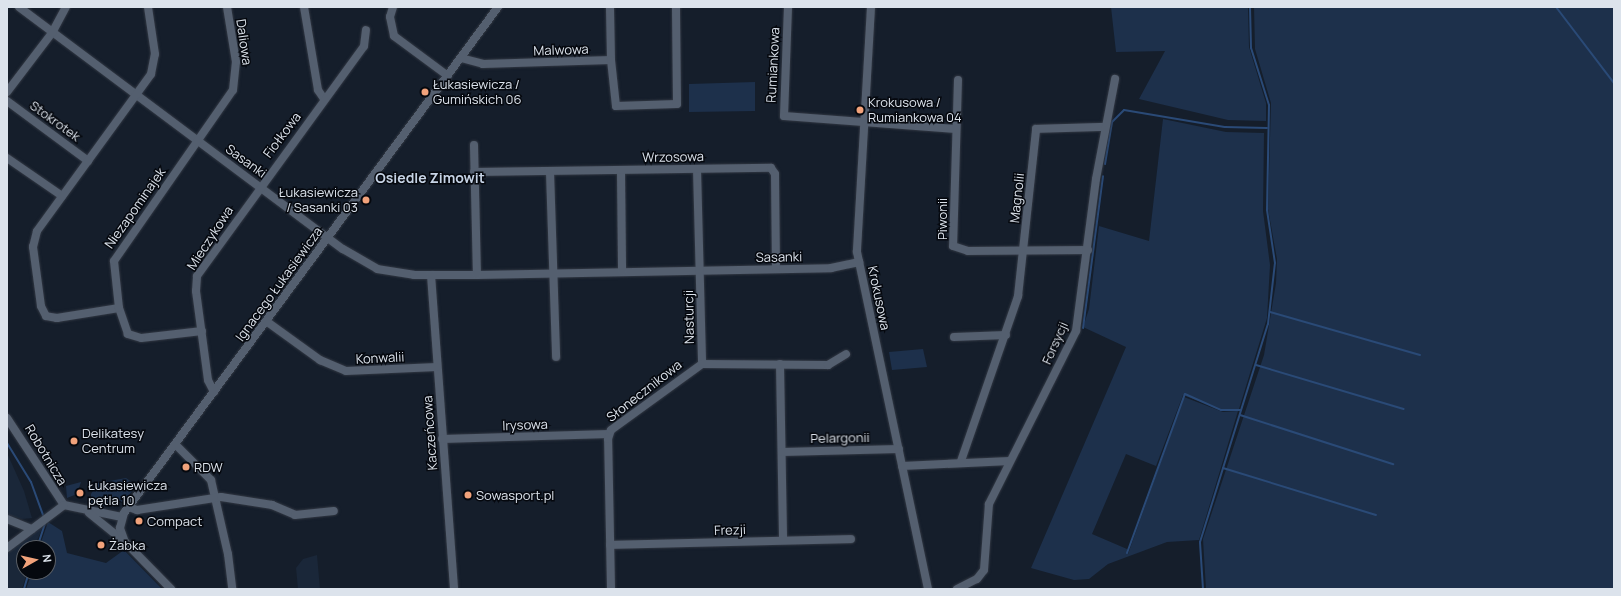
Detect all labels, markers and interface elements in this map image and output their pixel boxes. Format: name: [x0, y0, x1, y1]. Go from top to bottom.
street label: Daliowa: [233, 18, 255, 66]
street label: Rumiankowa: [763, 27, 783, 103]
street label: Malwowa: [533, 41, 589, 59]
place label: Łukasiewicza / Gumińskich 06: [433, 77, 521, 108]
marker: Łukasiewicza / Gumińskich 06: [420, 87, 430, 97]
place label: Krokusowa / Rumiankowa 04: [868, 95, 962, 126]
street label: Stokrotek: [27, 98, 83, 144]
marker: Krokusowa / Rumiankowa 04: [855, 105, 865, 115]
street label: Fiołkowa: [260, 109, 304, 161]
street label: Sasanki: [223, 141, 269, 181]
street label: Wrzosowa: [642, 149, 704, 165]
street label: Niezapominajek: [101, 165, 169, 251]
district label: Osiedle Zimowit: [375, 170, 485, 186]
street label: Magnolii: [1007, 172, 1027, 224]
place label: Łukasiewicza / Sasanki 03: [279, 185, 358, 216]
marker: Łukasiewicza / Sasanki 03: [361, 195, 371, 205]
street label: Piwonii: [934, 198, 950, 240]
street label: Mieczykowa: [184, 203, 236, 273]
street label: Ignacego Łukasiewicza: [232, 224, 326, 344]
street label: Sasanki: [756, 249, 802, 265]
street label: Krokusowa: [865, 264, 893, 332]
street label: Nasturcji: [681, 290, 697, 344]
street label: Forsycji: [1039, 319, 1071, 367]
street label: Konwalii: [355, 349, 405, 367]
street label: Słonecznikowa: [603, 357, 685, 425]
street label: Kaczeńcowa: [420, 395, 440, 471]
street label: Irysowa: [502, 416, 548, 434]
street label: Robotnicza: [22, 422, 70, 488]
place label: Delikatesy Centrum: [82, 426, 144, 457]
street label: Pelargonii: [810, 430, 870, 446]
marker: Delikatesy Centrum: [69, 436, 79, 446]
place label: RDW: [194, 459, 223, 475]
marker: RDW: [181, 462, 191, 472]
place label: Łukasiewicza pętla 10: [88, 478, 167, 509]
place label: Sowasport.pl: [476, 487, 554, 503]
marker: Łukasiewicza pętla 10: [75, 488, 85, 498]
marker: Sowasport.pl: [463, 490, 473, 500]
place label: Compact: [147, 513, 202, 529]
marker: Compact: [134, 516, 144, 526]
street label: Frezji: [714, 522, 746, 538]
place label: Żabka: [109, 537, 146, 553]
north arrow: [16, 540, 56, 580]
marker: Żabka: [96, 540, 106, 550]
text: N: [39, 553, 55, 563]

